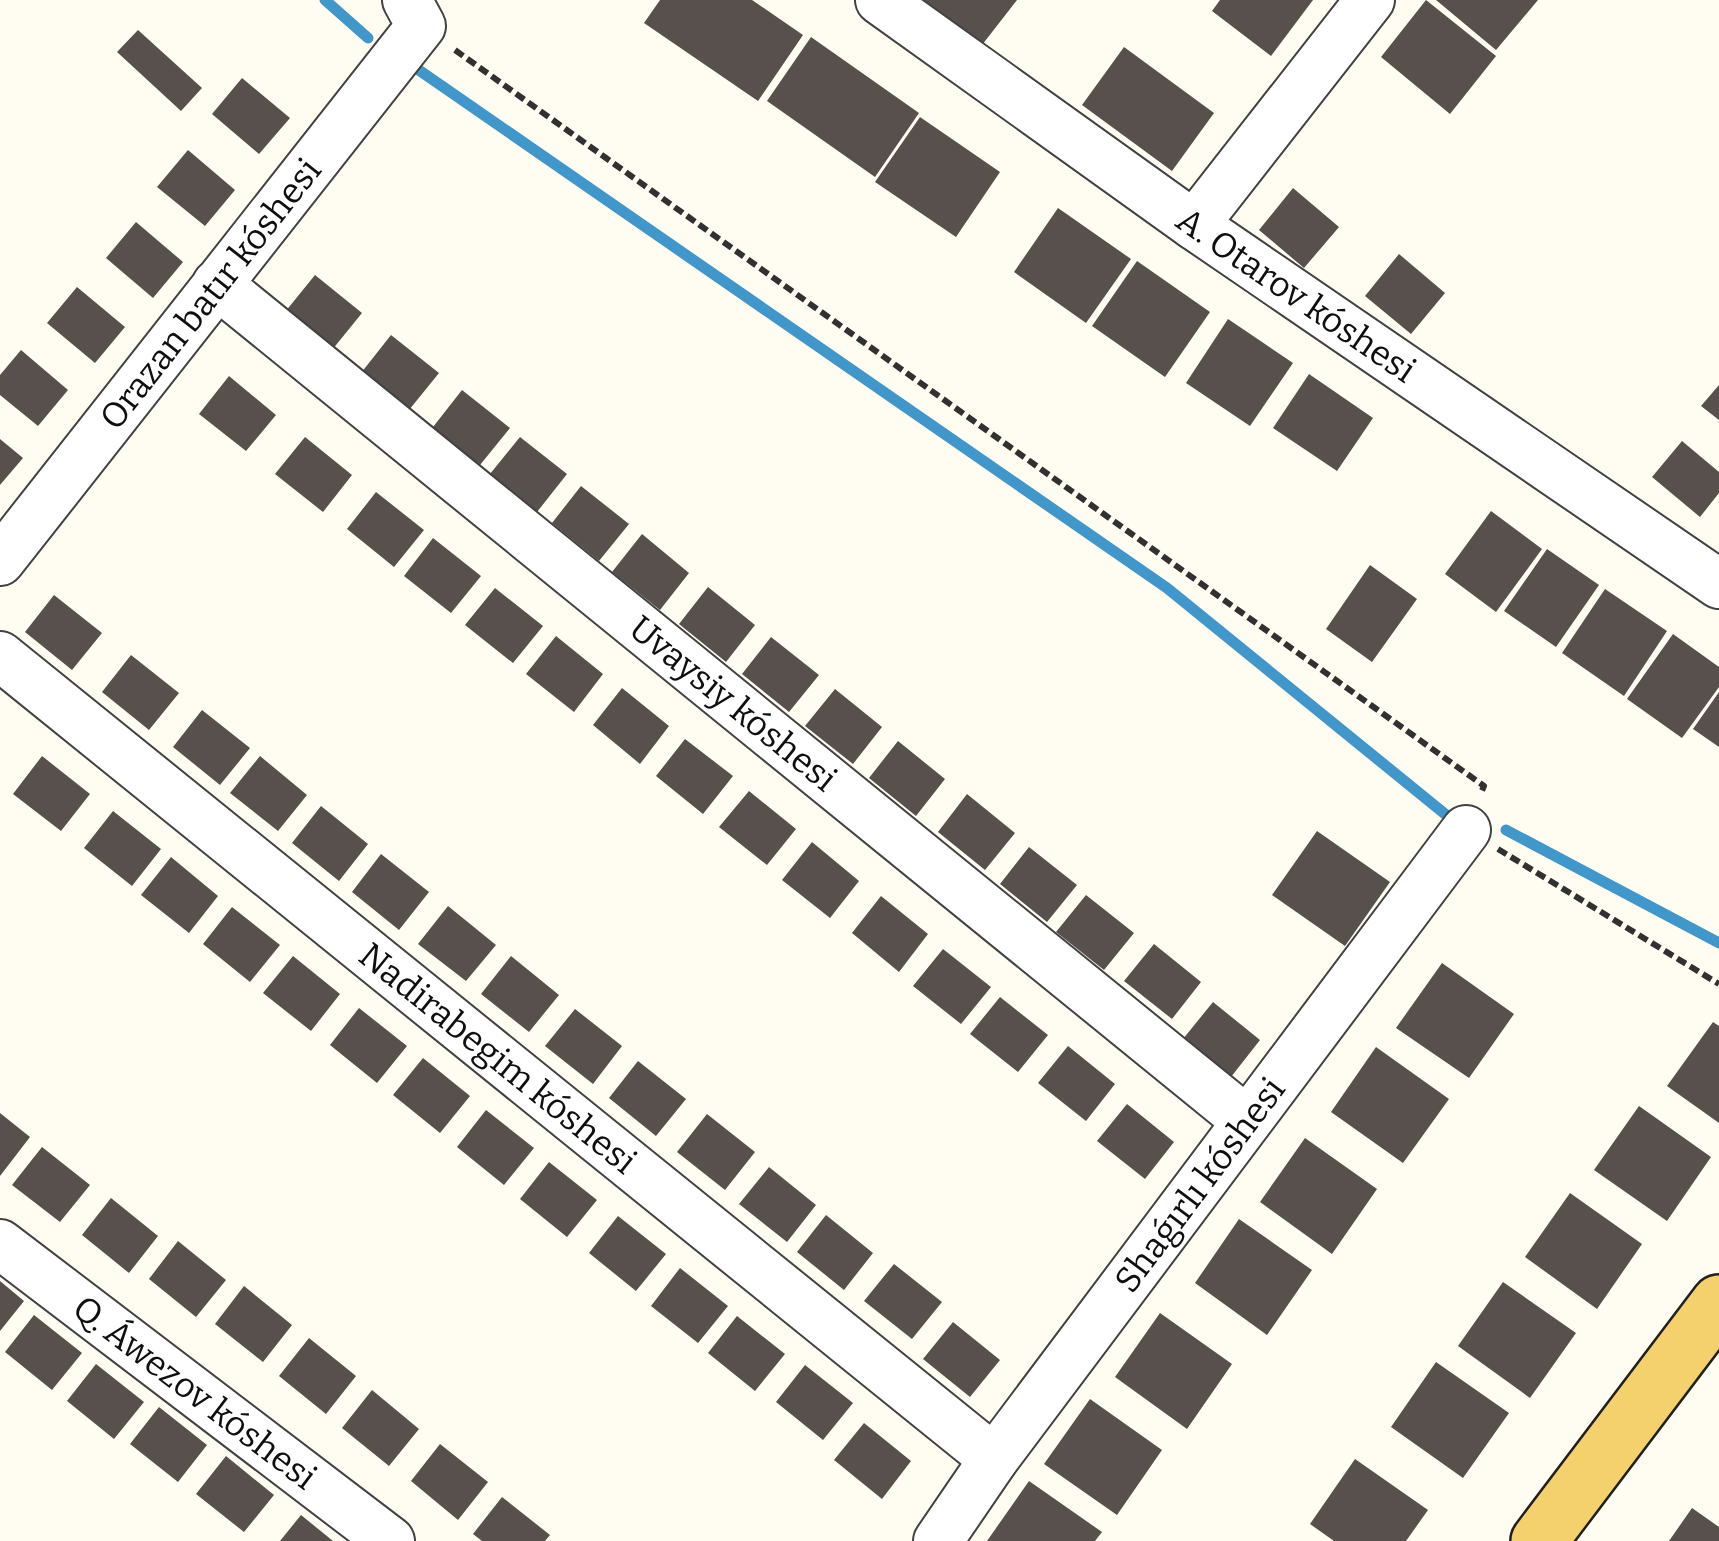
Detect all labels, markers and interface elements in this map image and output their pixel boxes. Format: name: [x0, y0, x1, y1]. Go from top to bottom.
street label: Orazan batır kóshesi: [91, 150, 330, 438]
street label: A. Otarov kóshesi: [1168, 198, 1424, 391]
street label: Uvaysiy kóshesi: [621, 607, 845, 800]
street label: Nadirabegim kóshesi: [351, 934, 645, 1183]
street label: Shaǵırlı kóshesi: [1106, 1069, 1294, 1300]
street label: Q. Áwezov kóshesi: [65, 1287, 325, 1498]

